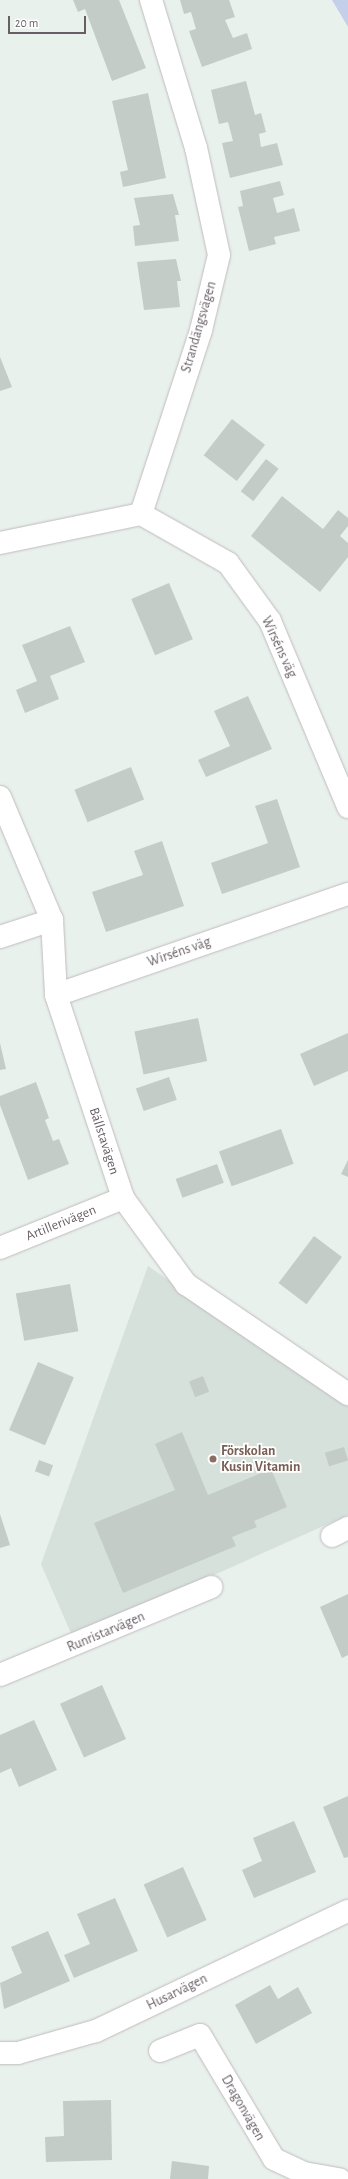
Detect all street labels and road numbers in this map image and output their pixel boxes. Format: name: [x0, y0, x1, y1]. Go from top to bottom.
street label: Strandängsvägen: [178, 279, 220, 375]
street label: Wirséns väg: [257, 614, 301, 680]
street label: Wirséns väg: [145, 933, 213, 971]
street label: Bällstavägen: [85, 1105, 123, 1177]
street label: Artillerivägen: [23, 1201, 99, 1245]
street label: Runristarvägen: [65, 1608, 147, 1656]
street label: Husarvägen: [144, 1970, 210, 2014]
street label: Dragonvägen: [217, 2072, 269, 2144]

